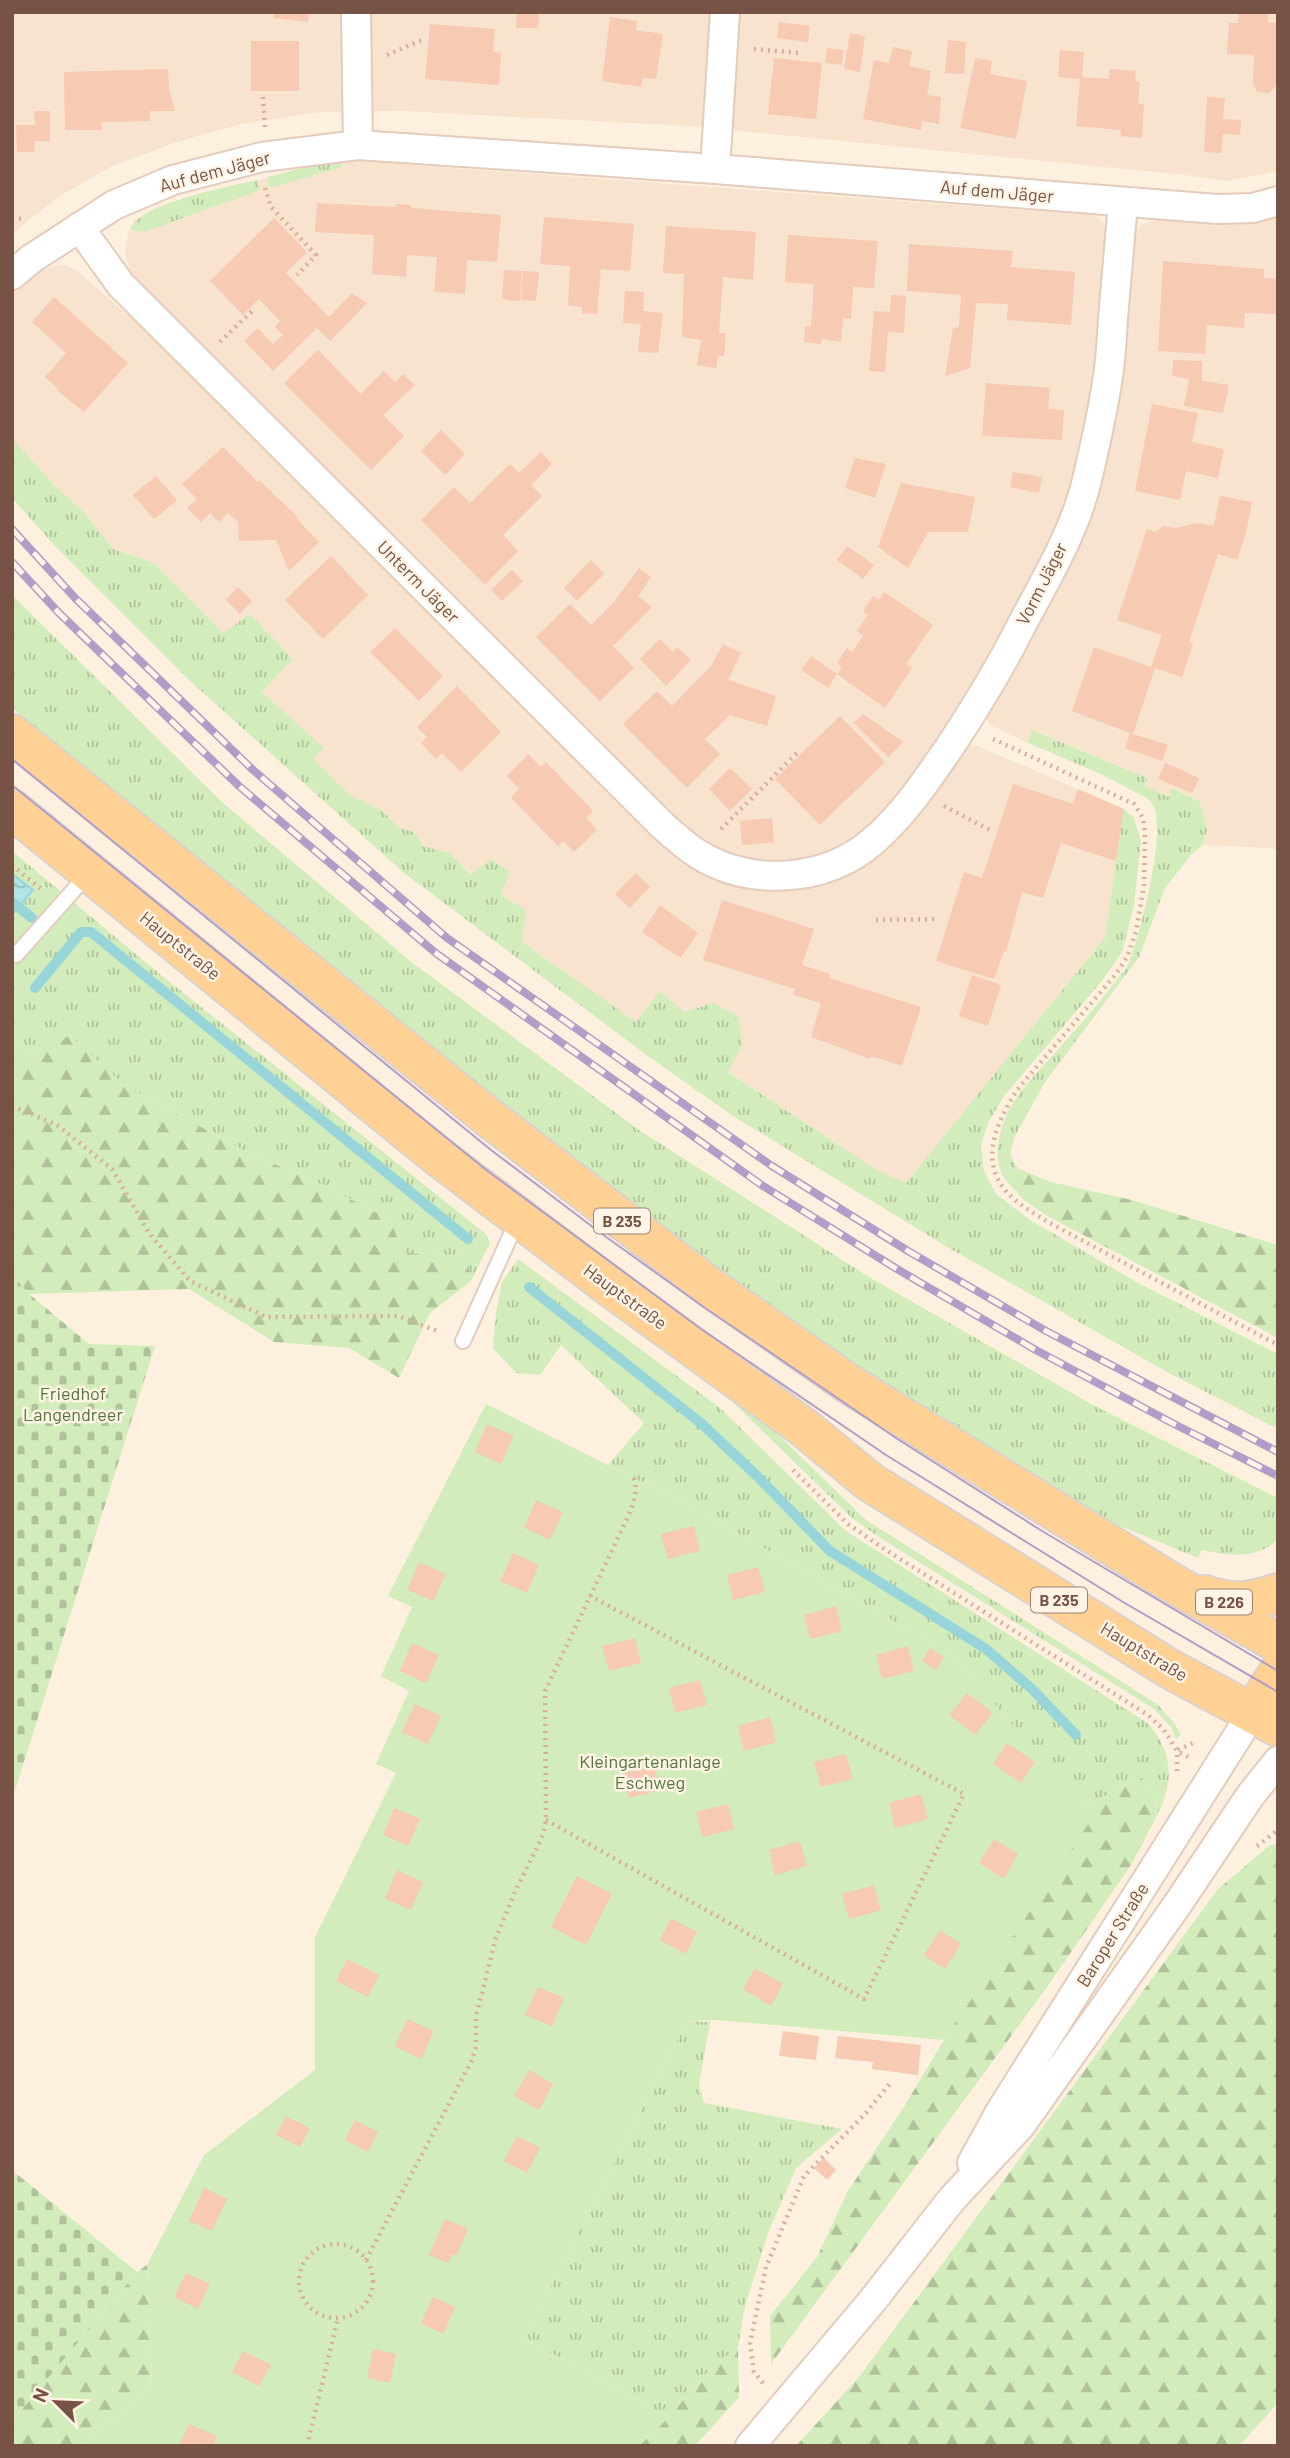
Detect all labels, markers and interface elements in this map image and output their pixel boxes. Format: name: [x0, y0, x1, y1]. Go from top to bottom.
street label: Auf dem Jäger: [157, 146, 273, 196]
street label: Auf dem Jäger: [939, 175, 1055, 207]
street label: Unterm Jäger: [373, 535, 465, 627]
street label: Vorm Jäger: [1011, 538, 1072, 629]
street label: Hauptstraße: [136, 906, 225, 984]
road number: B 235: [594, 1208, 650, 1233]
street label: Hauptstraße: [580, 1259, 672, 1334]
park label: Friedhof Langendreer: [23, 1382, 123, 1425]
road number: B 235: [1031, 1588, 1087, 1612]
road number: B 226: [1196, 1590, 1252, 1614]
street label: Hauptstraße: [1097, 1617, 1192, 1686]
park label: Kleingartenanlage Eschweg: [579, 1750, 721, 1793]
street label: Baroper Straße: [1071, 1878, 1153, 1991]
north arrow: [21, 2367, 91, 2437]
text: N: [27, 2384, 53, 2405]

